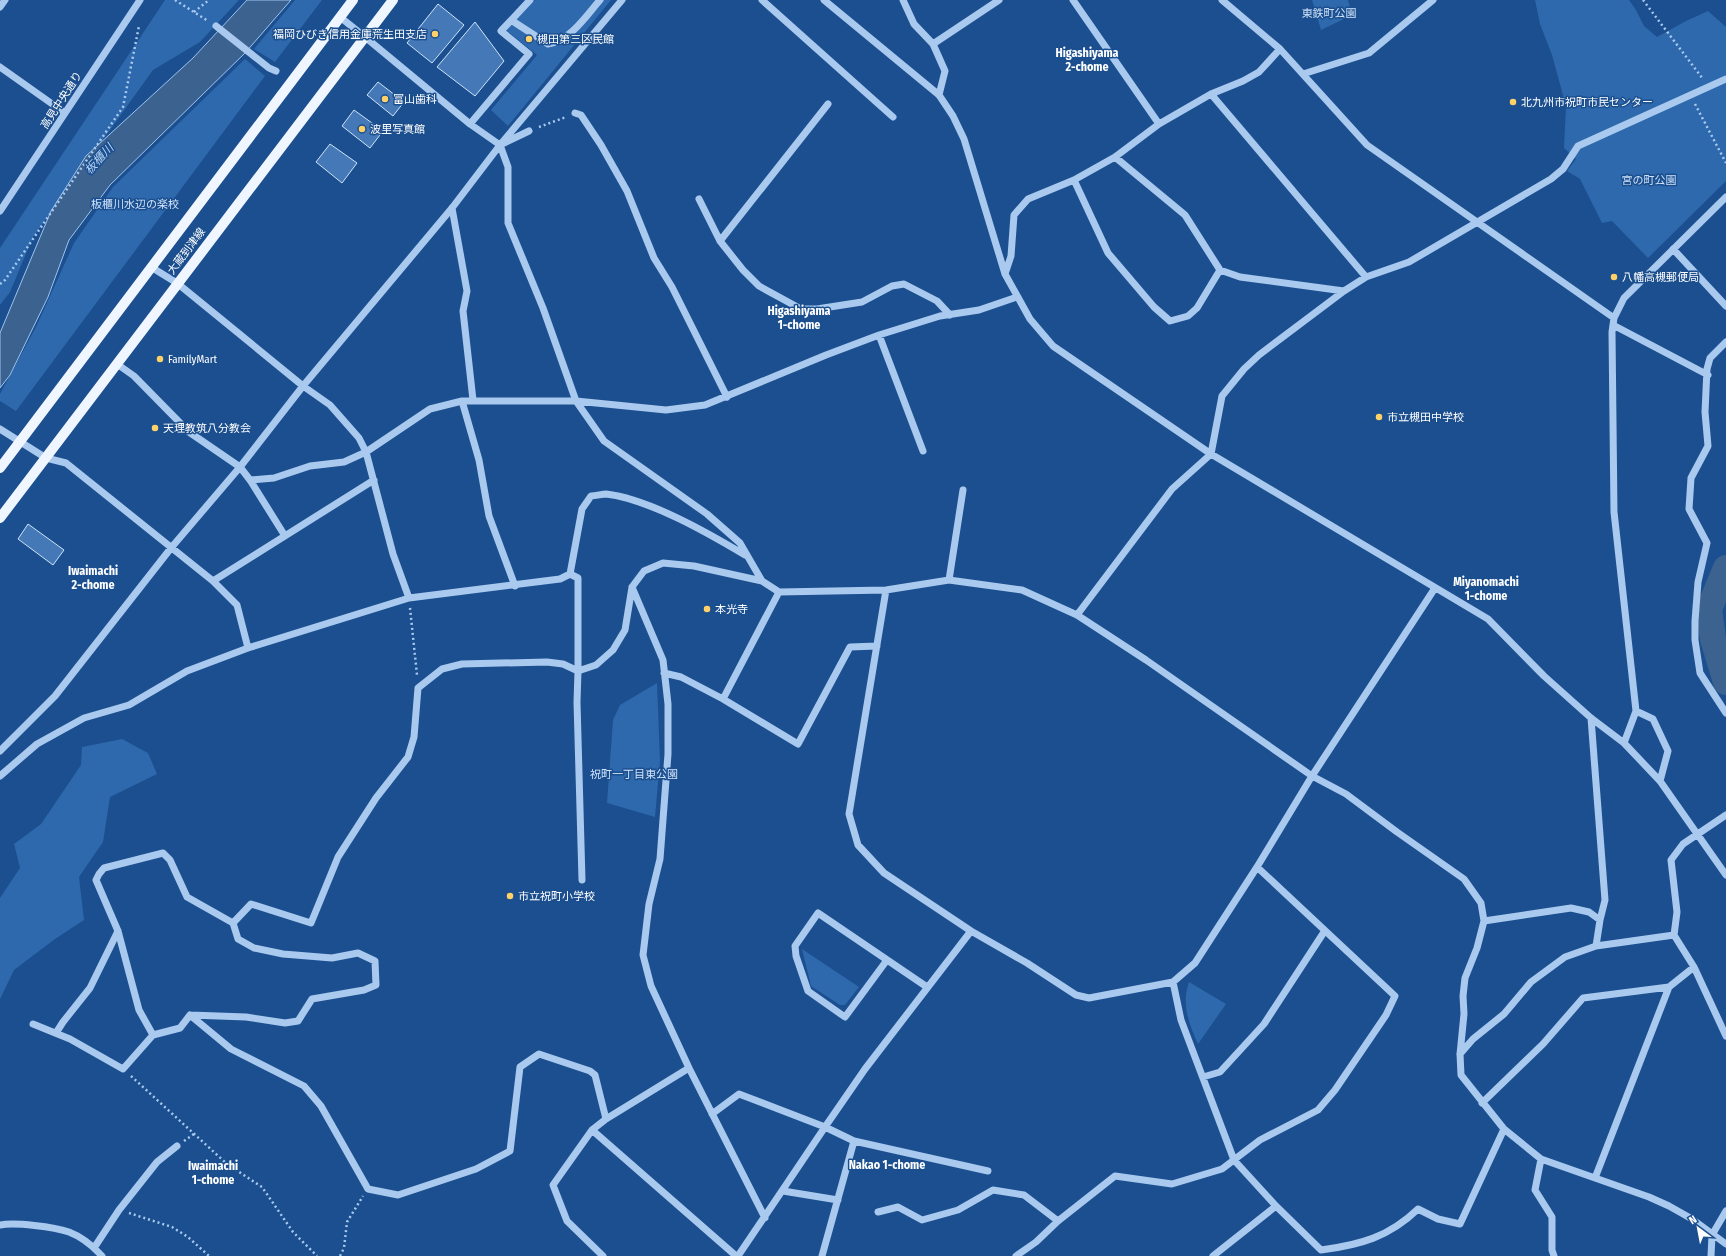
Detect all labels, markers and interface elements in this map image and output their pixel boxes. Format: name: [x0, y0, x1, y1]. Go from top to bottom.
park label: 東鉄町公園: [1302, 7, 1357, 20]
place label: 福岡ひびき信用金庫荒生田支店: [273, 28, 427, 41]
marker: 福岡ひびき信用金庫荒生田支店: [430, 29, 440, 39]
place label: 槻田第三区民館: [537, 33, 614, 46]
marker: 槻田第三区民館: [524, 34, 534, 44]
district label: Higashiyama 2-chome: [1055, 46, 1119, 74]
street label: 高見中央通り: [38, 69, 85, 131]
place label: 富山歯科: [393, 93, 437, 106]
marker: 富山歯科: [380, 94, 390, 104]
place label: 北九州市祝町市民センター: [1521, 96, 1653, 109]
marker: 北九州市祝町市民センター: [1508, 97, 1518, 107]
place label: 波里写真館: [370, 123, 425, 136]
marker: 波里写真館: [357, 124, 367, 134]
water label: 板櫃川: [82, 140, 118, 177]
park label: 宮の町公園: [1622, 174, 1677, 187]
park label: 板櫃川水辺の楽校: [91, 198, 179, 211]
street label: 大蔵到津線: [165, 225, 208, 277]
place label: 八幡高槻郵便局: [1622, 271, 1699, 284]
marker: 八幡高槻郵便局: [1609, 272, 1619, 282]
district label: Higashiyama 1-chome: [767, 304, 831, 332]
place label: FamilyMart: [168, 353, 218, 366]
marker: FamilyMart: [155, 354, 165, 364]
place label: 市立槻田中学校: [1387, 411, 1464, 424]
marker: 市立槻田中学校: [1374, 412, 1384, 422]
place label: 天理教筑八分教会: [163, 422, 251, 435]
marker: 天理教筑八分教会: [150, 423, 160, 433]
district label: Iwaimachi 2-chome: [68, 564, 118, 592]
district label: Miyanomachi 1-chome: [1453, 575, 1519, 603]
place label: 本光寺: [715, 603, 748, 616]
marker: 本光寺: [702, 604, 712, 614]
park label: 祝町一丁目東公園: [590, 768, 678, 781]
place label: 市立祝町小学校: [518, 890, 595, 903]
marker: 市立祝町小学校: [505, 891, 515, 901]
district label: Nakao 1-chome: [849, 1158, 925, 1172]
district label: Iwaimachi 1-chome: [188, 1159, 238, 1187]
north arrow: [1678, 1208, 1718, 1248]
text: N: [1687, 1213, 1699, 1227]

